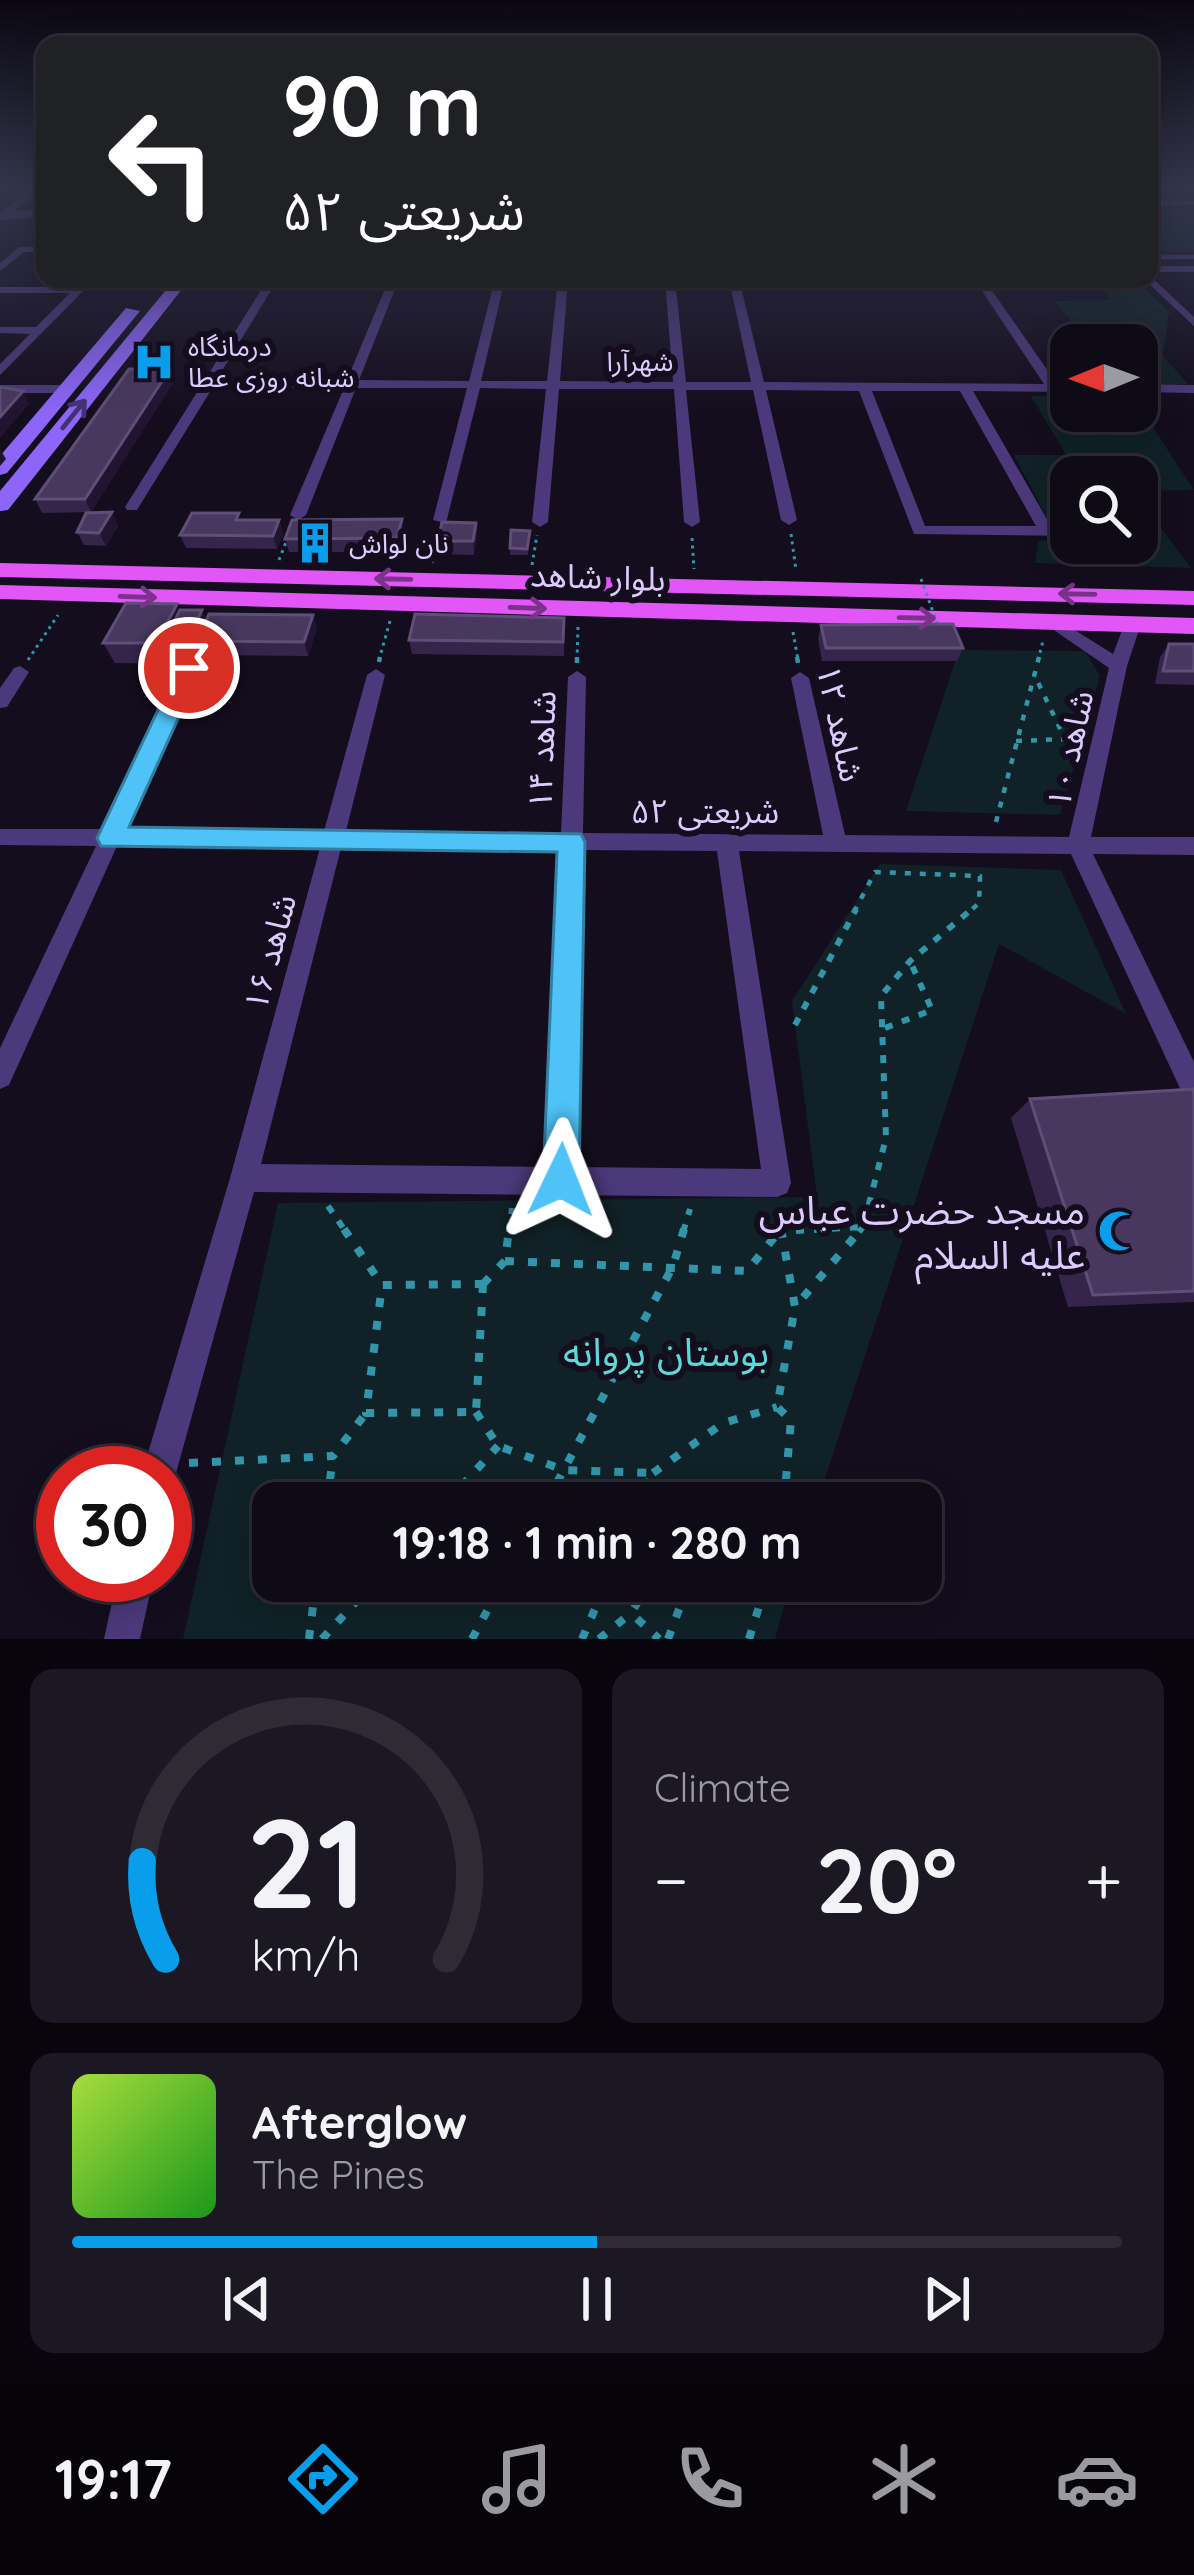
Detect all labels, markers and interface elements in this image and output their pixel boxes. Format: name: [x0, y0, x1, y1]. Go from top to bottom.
text: 90 m: [282, 52, 482, 157]
icon: left: [84, 84, 240, 240]
text: شریعتی ۵۲: [282, 176, 525, 244]
north arrow: [1050, 324, 1158, 432]
map controls: [1050, 324, 1158, 564]
place label: درمانگاه شبانه روزی عطا: [188, 329, 354, 394]
hospital icon: درمانگاه شبانه روزی عطا: [131, 339, 177, 385]
street label: شهرآرا: [607, 344, 673, 378]
one-way arrow: [60, 399, 87, 431]
button: search: [1050, 456, 1158, 564]
building icon: نان لواش: [292, 520, 338, 566]
place label: نان لواش: [349, 526, 449, 560]
street label: بلوار شاهد: [530, 553, 666, 599]
one-way arrow: [374, 568, 413, 591]
one-way arrow: [1058, 583, 1097, 606]
one-way arrow: [118, 586, 157, 609]
one-way arrow: [508, 596, 547, 619]
one-way arrow: [897, 606, 936, 629]
pin: [138, 617, 240, 719]
icon: arrive: [156, 635, 222, 701]
street label: شاهد ۱۲: [809, 661, 873, 785]
street label: شاهد ۱۰: [1037, 687, 1101, 811]
street label: شاهد ۱۴: [518, 690, 564, 810]
street label: شریعتی ۵۲: [631, 790, 779, 831]
street label: شاهد ۱۶: [234, 889, 304, 1015]
position arrow: [498, 1117, 624, 1243]
place label: مسجد حضرت عباس علیه السلام: [759, 1185, 1085, 1285]
mosque icon: مسجد حضرت عباس علیه السلام: [1096, 1208, 1142, 1254]
park label: بوستان پروانه: [563, 1327, 769, 1378]
speed limit sign: 30: [36, 1446, 192, 1602]
text: 19:18 · 1 min · 280 m: [393, 1514, 801, 1570]
text: Climate: [654, 1763, 791, 1812]
text: 21: [246, 1783, 366, 1939]
text: 20°: [816, 1823, 957, 1936]
text: −: [654, 1838, 688, 1921]
text: +: [1085, 1838, 1122, 1921]
text: km/h: [252, 1928, 360, 1982]
text: Afterglow: [252, 2094, 467, 2150]
text: The Pines: [252, 2150, 425, 2199]
icon: previous: [214, 2266, 280, 2332]
icon: pause: [564, 2266, 630, 2332]
icon: next: [914, 2266, 980, 2332]
icon: directions: [281, 2437, 365, 2521]
icon: music: [475, 2437, 559, 2521]
icon: phone: [668, 2437, 752, 2521]
icon: climate: [862, 2437, 946, 2521]
icon: car: [1055, 2437, 1139, 2521]
text: 19:17: [55, 2445, 172, 2513]

